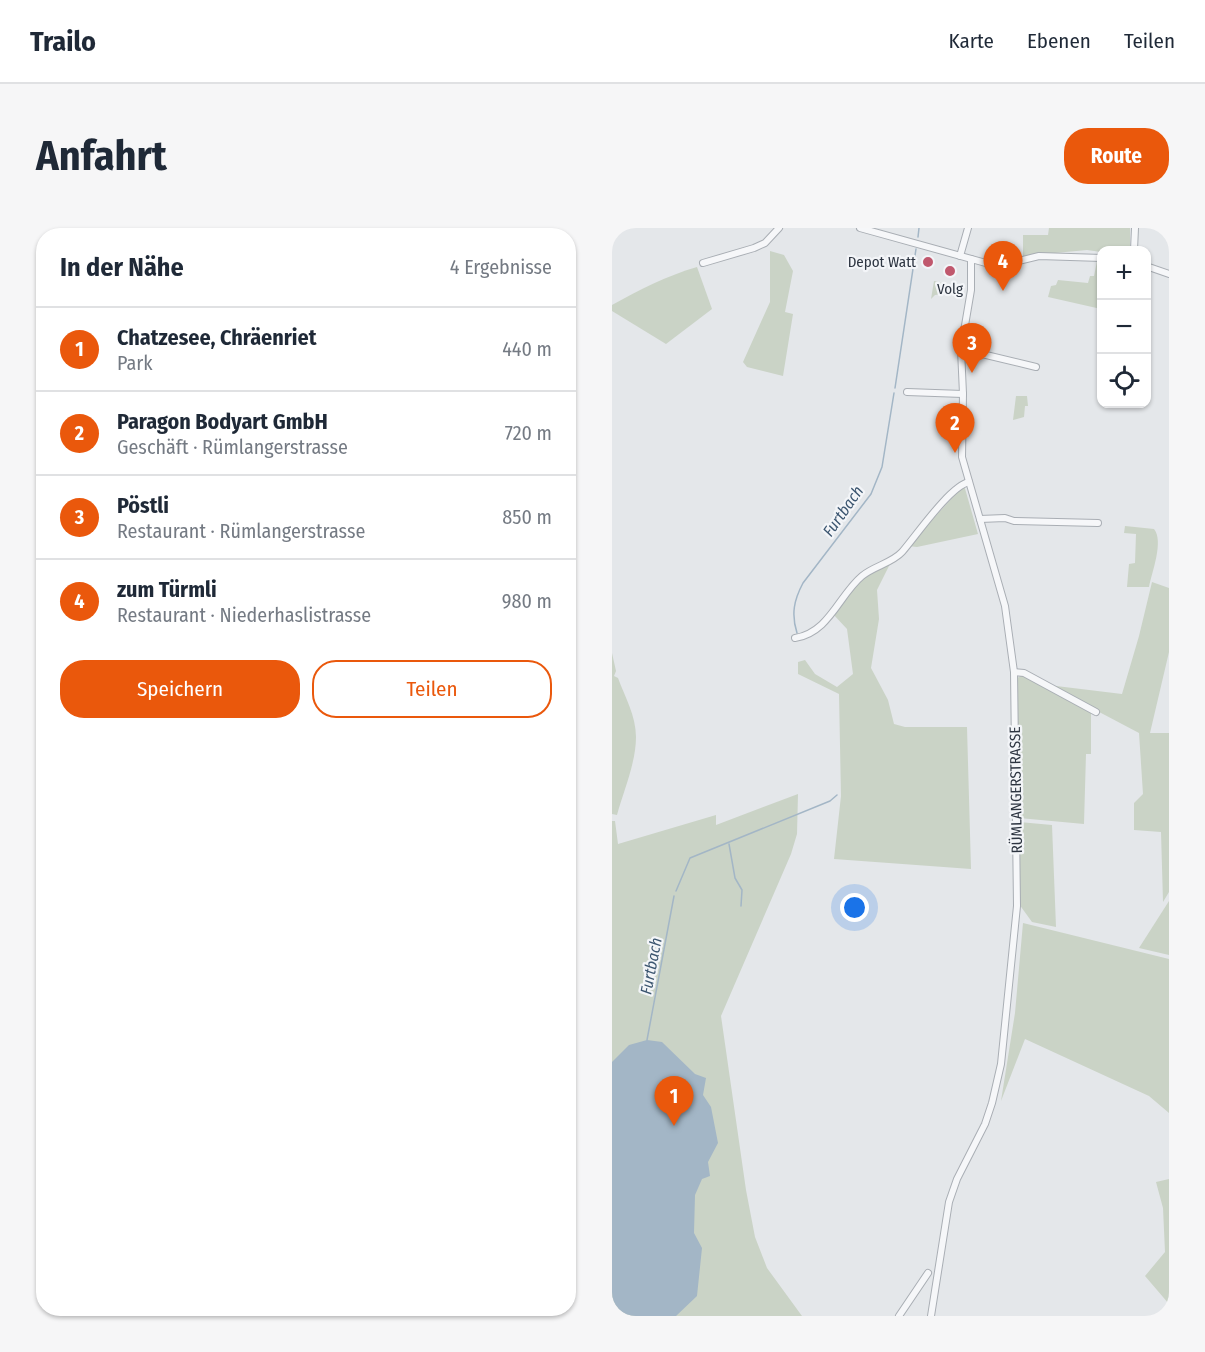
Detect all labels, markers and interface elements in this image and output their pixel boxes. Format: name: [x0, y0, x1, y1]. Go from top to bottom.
text: Trailo: [30, 25, 96, 58]
text: Karte: [948, 28, 994, 54]
text: Ebenen: [1027, 28, 1091, 54]
text: Teilen: [1124, 28, 1175, 54]
button: Route: [1064, 128, 1169, 184]
text: Anfahrt: [36, 131, 167, 181]
pin: 4: [984, 242, 1022, 291]
map controls: [1097, 246, 1151, 408]
button: +: [1097, 246, 1151, 300]
text: In der Nähe: [60, 252, 184, 283]
place label: Depot Watt: [848, 253, 916, 271]
text: 4 Ergebnisse: [450, 255, 552, 279]
marker: Depot Watt: [921, 255, 935, 269]
marker: Volg: [943, 264, 957, 278]
place label: Volg: [937, 280, 963, 298]
button: −: [1097, 300, 1151, 354]
text: Chatzesee, Chräenriet: [117, 324, 316, 351]
pin: 3: [952, 324, 992, 373]
text: 1: [75, 337, 84, 361]
text: 440 m: [502, 337, 552, 361]
text: Park: [117, 351, 153, 375]
button: locate: [1097, 354, 1151, 408]
pin: 2: [936, 404, 974, 453]
text: Paragon Bodyart GmbH: [117, 408, 328, 435]
text: 2: [75, 421, 84, 445]
text: 720 m: [505, 421, 552, 445]
text: Geschäft · Rümlangerstrasse: [117, 435, 348, 459]
water label: Furtbach: [819, 482, 867, 540]
text: Pöstli: [117, 492, 169, 519]
text: 3: [75, 505, 84, 529]
text: 850 m: [502, 505, 552, 529]
text: Restaurant · Rümlangerstrasse: [117, 519, 365, 543]
text: zum Türmli: [117, 576, 217, 603]
text: 4: [74, 589, 85, 613]
text: 980 m: [502, 589, 552, 613]
text: Restaurant · Niederhaslistrasse: [117, 603, 371, 627]
button: Speichern: [60, 660, 300, 718]
button: Teilen: [312, 660, 552, 718]
street label: RÜMLANGERSTRASSE: [1006, 726, 1026, 854]
your location: [840, 893, 869, 922]
water label: Furtbach: [636, 936, 666, 996]
pin: 1: [654, 1076, 694, 1126]

